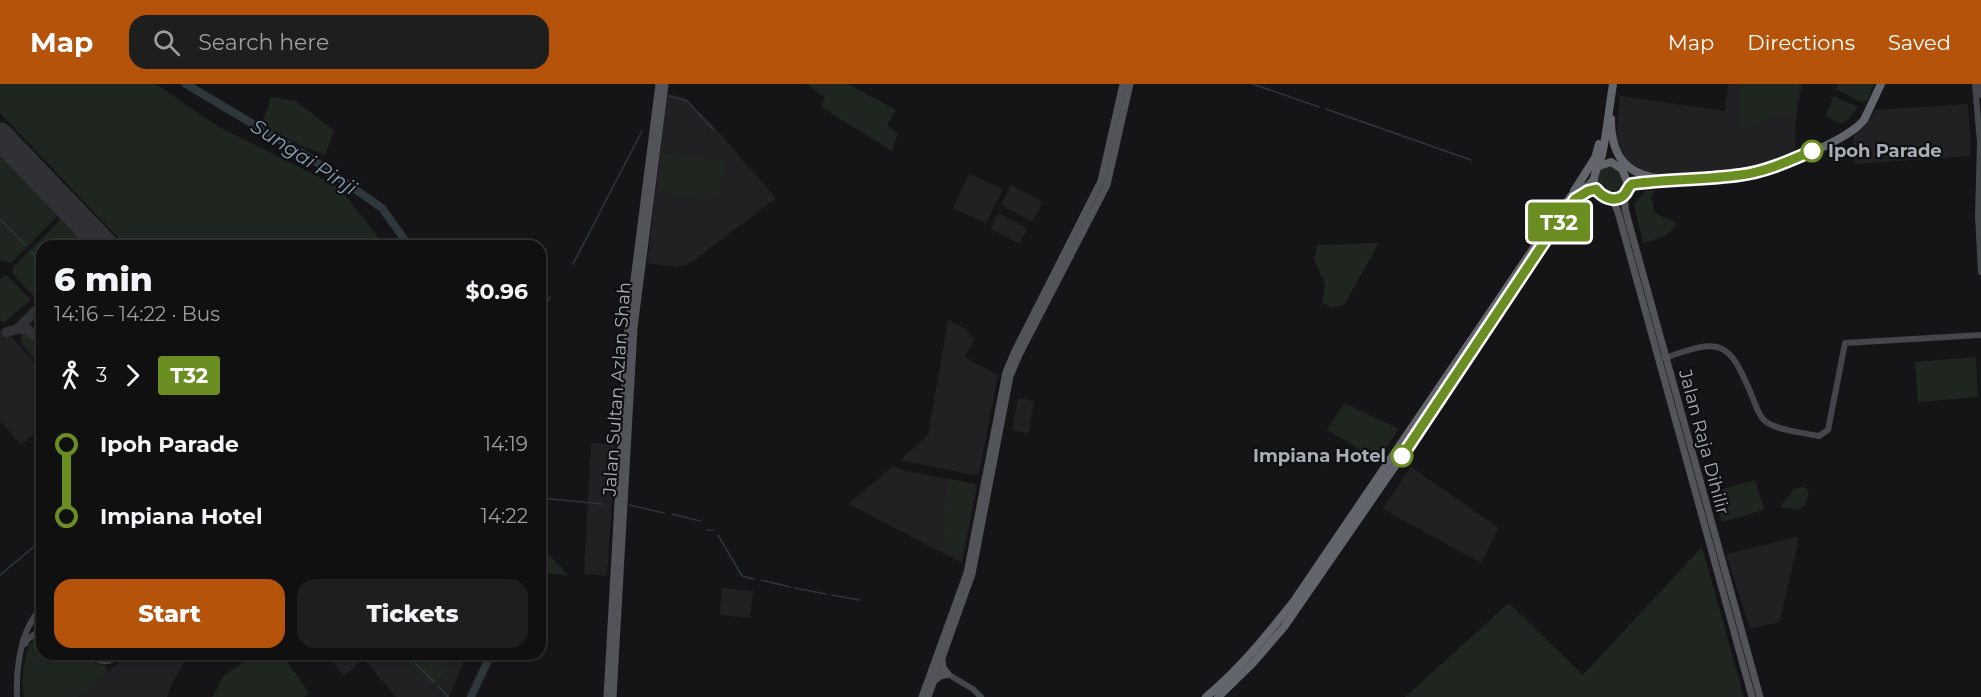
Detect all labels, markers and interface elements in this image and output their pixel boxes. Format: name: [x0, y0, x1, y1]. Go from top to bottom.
search box: [129, 15, 549, 69]
text: Map: [30, 25, 93, 59]
icon: search: [150, 26, 183, 59]
text: Search here: [198, 29, 329, 56]
text: Map: [1668, 30, 1714, 55]
text: Directions: [1747, 30, 1855, 55]
text: Saved: [1888, 30, 1951, 55]
water label: Sungai Pinji: [247, 114, 362, 200]
marker: Ipoh Parade: [1801, 140, 1823, 162]
place label: Ipoh Parade: [1828, 140, 1942, 162]
line badge: T32: [1524, 202, 1594, 242]
text: T32: [1540, 210, 1578, 235]
text: 6 min: [54, 259, 153, 299]
text: $0.96: [466, 278, 528, 305]
street label: Jalan Sultan Azlan Shah: [598, 281, 635, 498]
text: 14:16 – 14:22 · Bus: [54, 302, 220, 326]
icon: walk: [54, 359, 87, 392]
icon: forward: [116, 359, 149, 392]
text: 3: [96, 363, 107, 387]
text: T32: [170, 363, 208, 388]
street label: Jalan Raja Dihilir: [1674, 366, 1734, 517]
text: Ipoh Parade: [100, 431, 239, 458]
text: 14:19: [484, 432, 528, 456]
place label: Impiana Hotel: [1253, 445, 1386, 467]
marker: Impiana Hotel: [1391, 445, 1413, 467]
text: Impiana Hotel: [100, 503, 263, 530]
text: 14:22: [480, 504, 528, 528]
button: Start: [54, 579, 285, 648]
button: Tickets: [297, 579, 528, 648]

